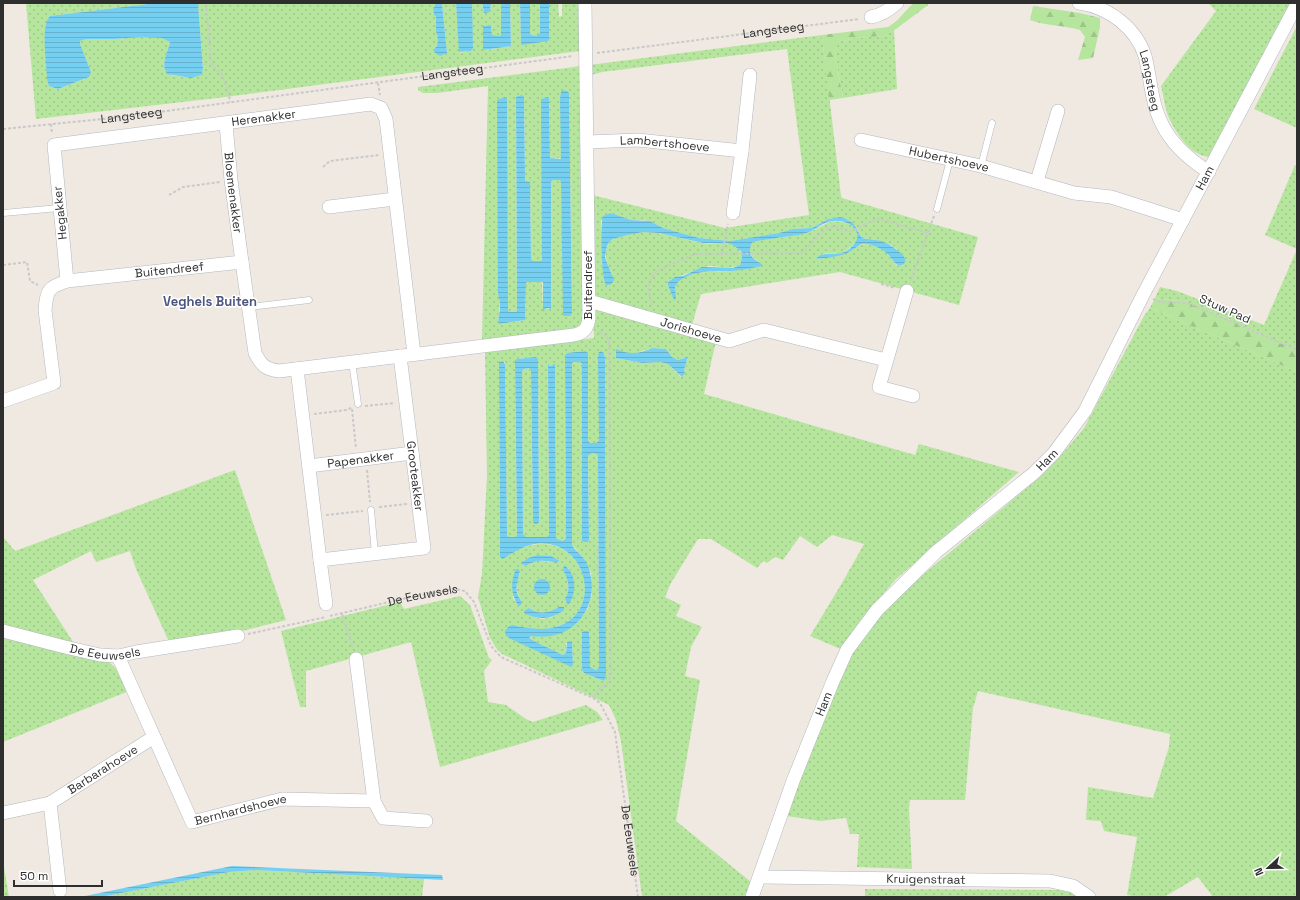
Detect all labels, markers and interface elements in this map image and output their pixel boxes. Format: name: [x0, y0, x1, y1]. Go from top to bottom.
street label: Langsteeg: [742, 18, 805, 42]
street label: Langsteeg: [1135, 48, 1164, 113]
street label: Langsteeg: [421, 60, 484, 84]
street label: Langsteeg: [100, 104, 163, 127]
street label: Herenakker: [230, 106, 297, 130]
street label: Lambertshoeve: [620, 132, 710, 156]
street label: Hubertshoeve: [907, 143, 991, 176]
street label: Bloemenakker: [221, 151, 246, 235]
street label: Ham: [1192, 163, 1218, 193]
street label: Hegakker: [49, 185, 71, 241]
street label: Buitendreef: [580, 250, 596, 320]
street label: Buitendreef: [134, 258, 205, 282]
street label: Stuw Pad: [1197, 291, 1253, 327]
district label: Veghels Buiten: [163, 293, 257, 310]
street label: Jorishoeve: [658, 314, 723, 346]
street label: Grooteakker: [403, 440, 427, 512]
street label: Ham: [1033, 445, 1062, 474]
street label: Papenakker: [326, 447, 395, 472]
street label: De Eeuwsels: [386, 581, 459, 610]
street label: De Eeuwsels: [68, 640, 142, 664]
street label: Ham: [812, 689, 836, 719]
street label: Barbarahoeve: [65, 741, 141, 798]
street label: Bernhardshoeve: [193, 791, 287, 829]
street label: De Eeuwsels: [617, 804, 643, 877]
north arrow: [1248, 848, 1288, 888]
scale bar: [14, 862, 102, 888]
text: N: [1251, 866, 1267, 878]
text: 50 m: [20, 868, 48, 884]
street label: Kruigenstraat: [886, 871, 966, 888]

